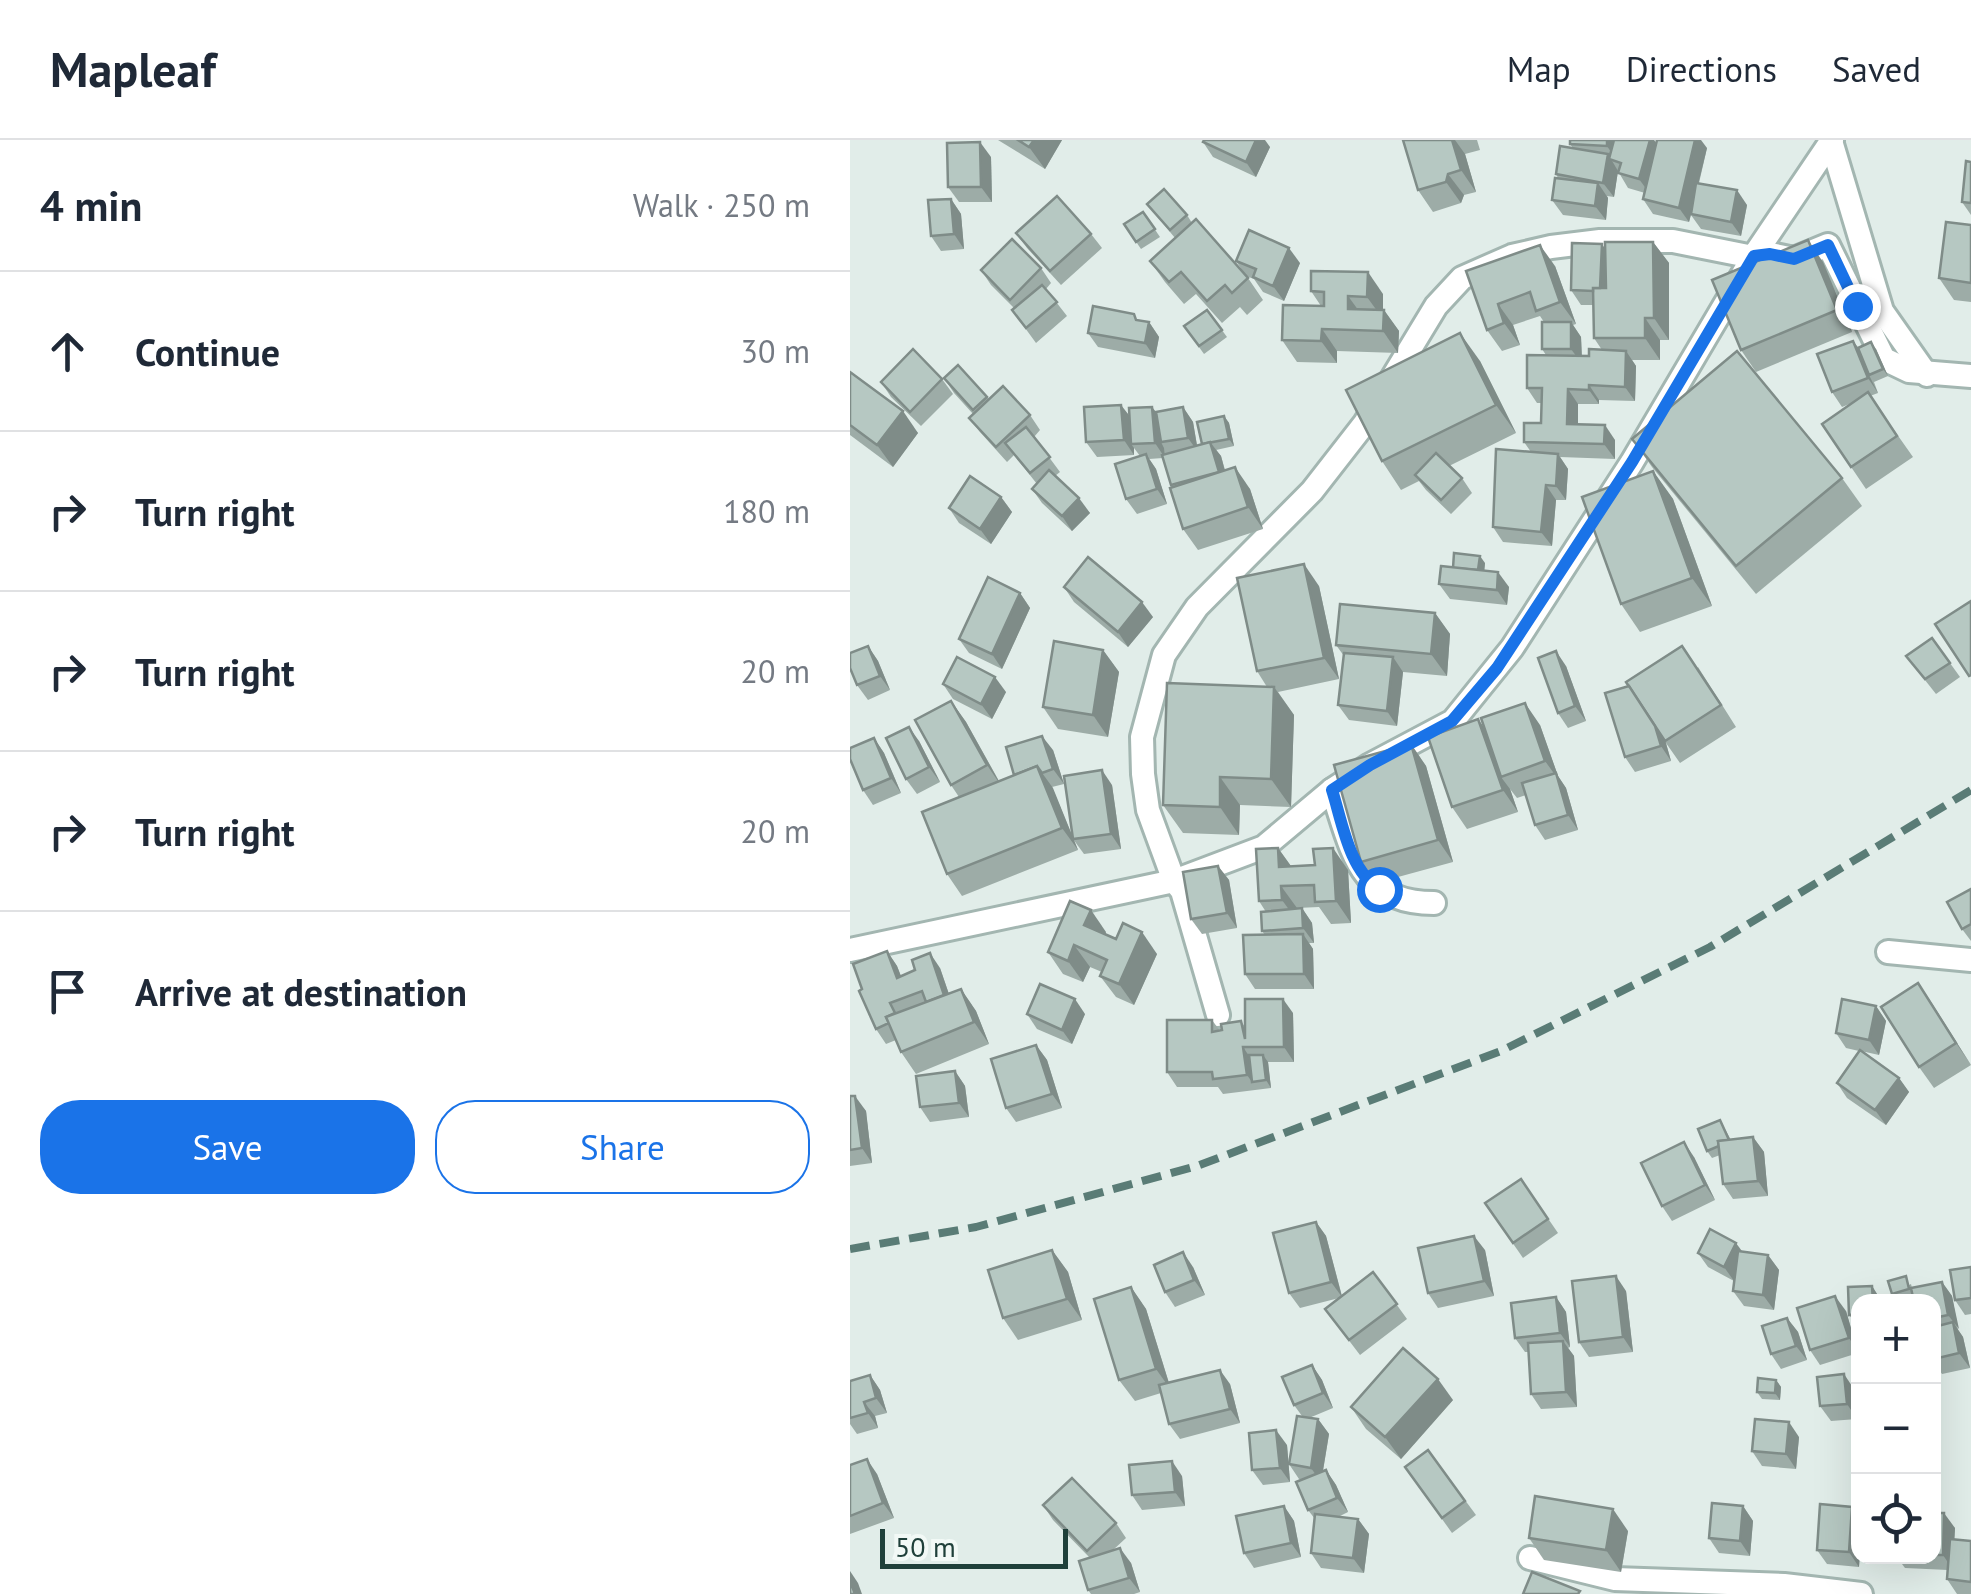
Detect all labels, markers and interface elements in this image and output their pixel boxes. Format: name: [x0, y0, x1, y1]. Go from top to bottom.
text: Mapleaf: [50, 38, 216, 100]
text: Map: [1507, 46, 1571, 92]
text: Directions: [1626, 46, 1777, 92]
text: Saved: [1832, 46, 1921, 92]
text: 4 min: [40, 178, 142, 233]
text: Walk · 250 m: [633, 184, 810, 226]
route end: [1835, 284, 1881, 330]
icon: ahead: [40, 324, 95, 379]
text: Continue: [135, 327, 280, 376]
text: 30 m: [741, 330, 810, 372]
icon: right: [40, 484, 95, 539]
text: Turn right: [135, 487, 295, 536]
text: 180 m: [723, 490, 810, 532]
icon: right: [40, 644, 95, 699]
text: Turn right: [135, 647, 295, 696]
text: 20 m: [741, 650, 810, 692]
icon: right: [40, 804, 95, 859]
text: Turn right: [135, 807, 295, 856]
text: 20 m: [741, 810, 810, 852]
route start: [1357, 867, 1403, 913]
icon: arrive: [40, 964, 95, 1019]
text: Arrive at destination: [135, 967, 467, 1016]
button: Save: [40, 1100, 415, 1194]
button: Share: [435, 1100, 810, 1194]
map controls: [1851, 1294, 1941, 1564]
button: +: [1851, 1294, 1941, 1384]
button: −: [1851, 1384, 1941, 1474]
button: locate: [1851, 1474, 1941, 1564]
scale bar: [880, 1524, 1068, 1568]
text: 50 m: [895, 1528, 956, 1565]

